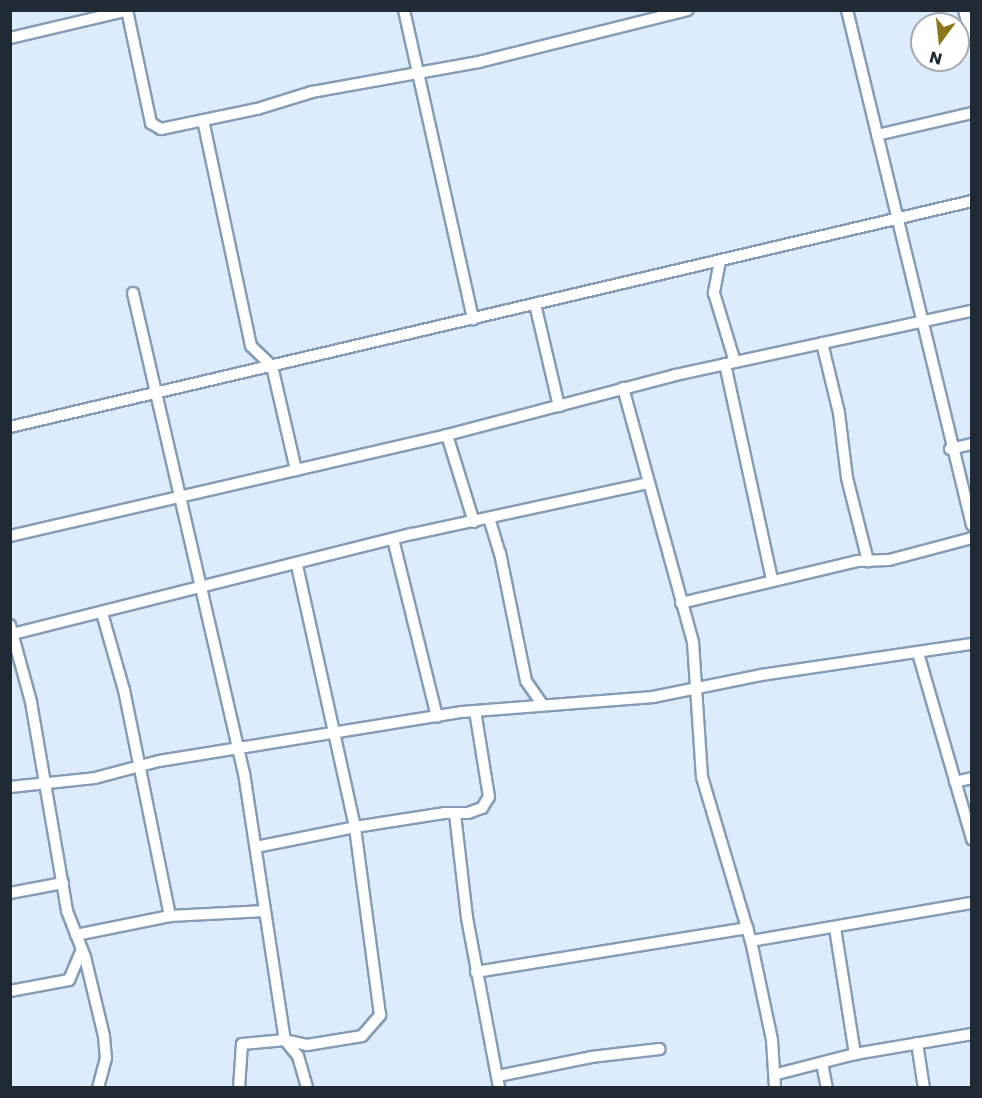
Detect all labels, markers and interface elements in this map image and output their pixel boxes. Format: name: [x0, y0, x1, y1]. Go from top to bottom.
north arrow: [910, 12, 970, 72]
text: N: [927, 45, 945, 71]

